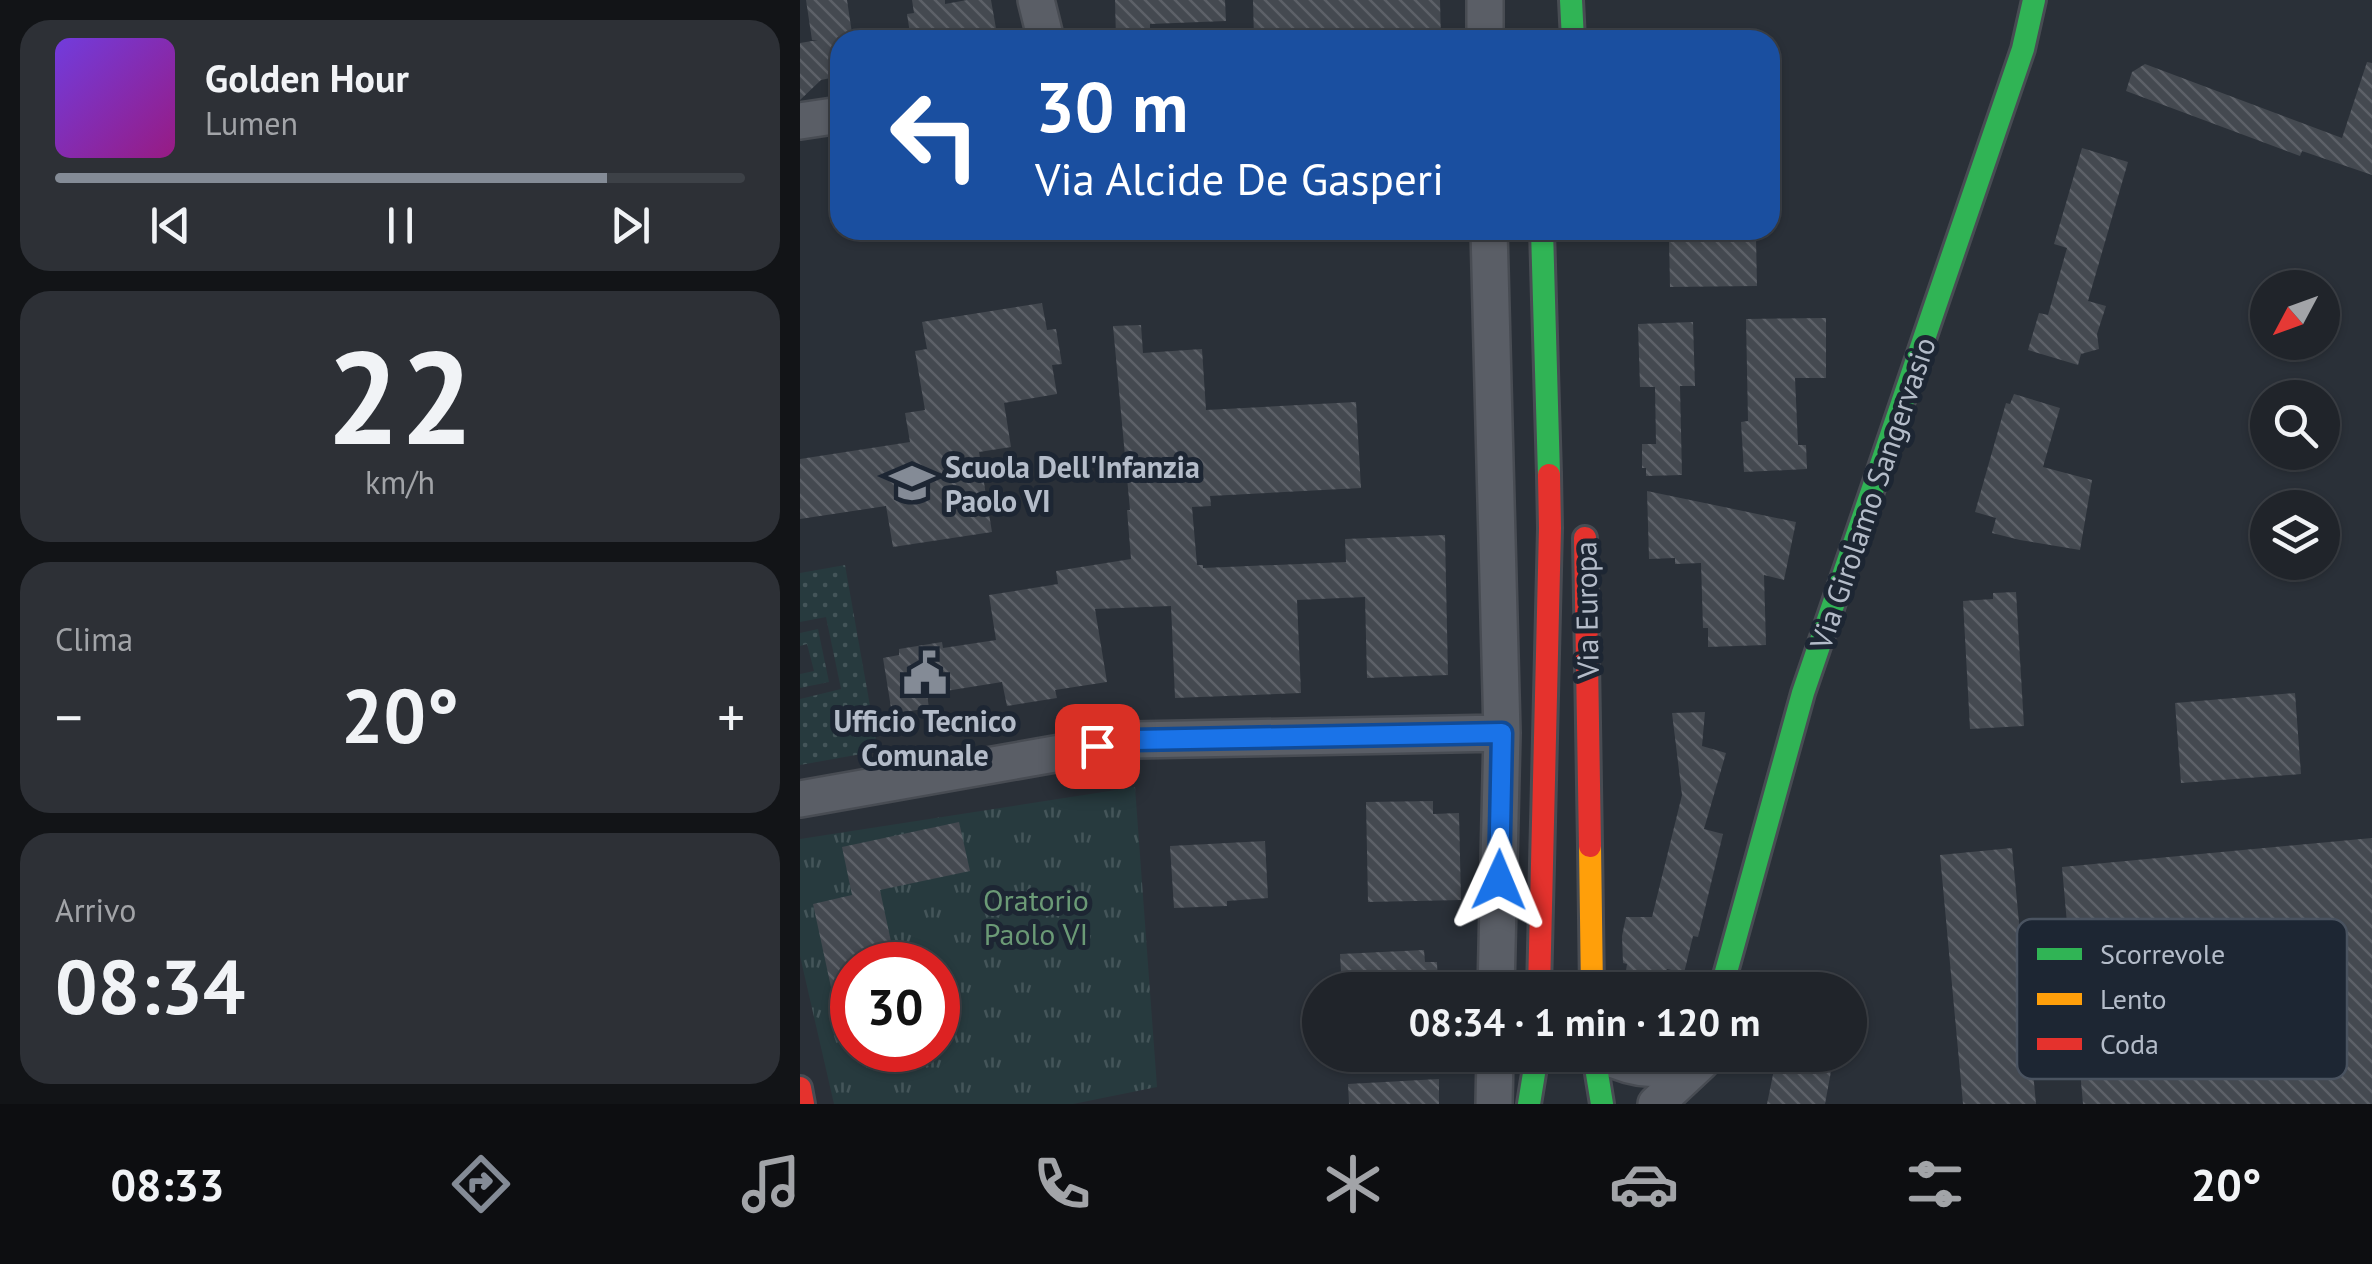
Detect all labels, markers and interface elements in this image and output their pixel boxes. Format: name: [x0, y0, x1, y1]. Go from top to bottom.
text: Golden Hour: [205, 53, 409, 102]
text: 30 m: [1035, 61, 1188, 151]
icon: left: [870, 70, 1000, 200]
text: Lumen: [205, 102, 298, 144]
text: Via Alcide De Gasperi: [1035, 149, 1444, 207]
icon: previous: [143, 198, 198, 253]
icon: pause: [373, 198, 428, 253]
icon: next: [603, 198, 658, 253]
north arrow: [2250, 270, 2340, 360]
map controls: [2250, 270, 2340, 580]
text: 22: [326, 312, 474, 480]
street label: Via Girolamo Sangervasio: [1800, 332, 1944, 655]
button: search: [2250, 380, 2340, 470]
place label: Scuola Dell'Infanzia Paolo VI: [945, 447, 1200, 520]
school or university icon: Scuola Dell'Infanzia Paolo VI: [888, 459, 936, 507]
text: km/h: [365, 461, 435, 503]
button: layers: [2250, 490, 2340, 580]
street label: Via Europa: [1565, 541, 1607, 680]
text: Clima: [55, 618, 133, 660]
public building icon: Ufficio Tecnico Comunale: [901, 649, 949, 697]
text: 20°: [341, 667, 459, 764]
text: −: [55, 681, 83, 752]
text: +: [717, 681, 745, 752]
place label: Ufficio Tecnico Comunale: [834, 701, 1017, 774]
pin: [1055, 704, 1140, 789]
icon: arrive: [1070, 719, 1125, 774]
position arrow: [1447, 828, 1551, 932]
park label: Oratorio Paolo VI: [983, 880, 1089, 953]
text: Arrivo: [55, 889, 136, 931]
legend: [2017, 919, 2347, 1079]
text: Scorrevole: [2100, 935, 2225, 972]
text: 08:34: [55, 938, 245, 1035]
speed limit sign: 30: [830, 942, 960, 1072]
text: Lento: [2100, 980, 2167, 1017]
text: 08:34 · 1 min · 120 m: [1409, 997, 1760, 1046]
text: Coda: [2100, 1025, 2159, 1062]
icon: directions: [446, 1149, 516, 1219]
icon: music: [736, 1149, 806, 1219]
icon: phone: [1027, 1149, 1097, 1219]
icon: climate: [1318, 1149, 1388, 1219]
icon: car: [1609, 1149, 1679, 1219]
icon: filters: [1900, 1149, 1970, 1219]
text: 08:33: [110, 1155, 225, 1213]
text: 20°: [2191, 1155, 2262, 1213]

